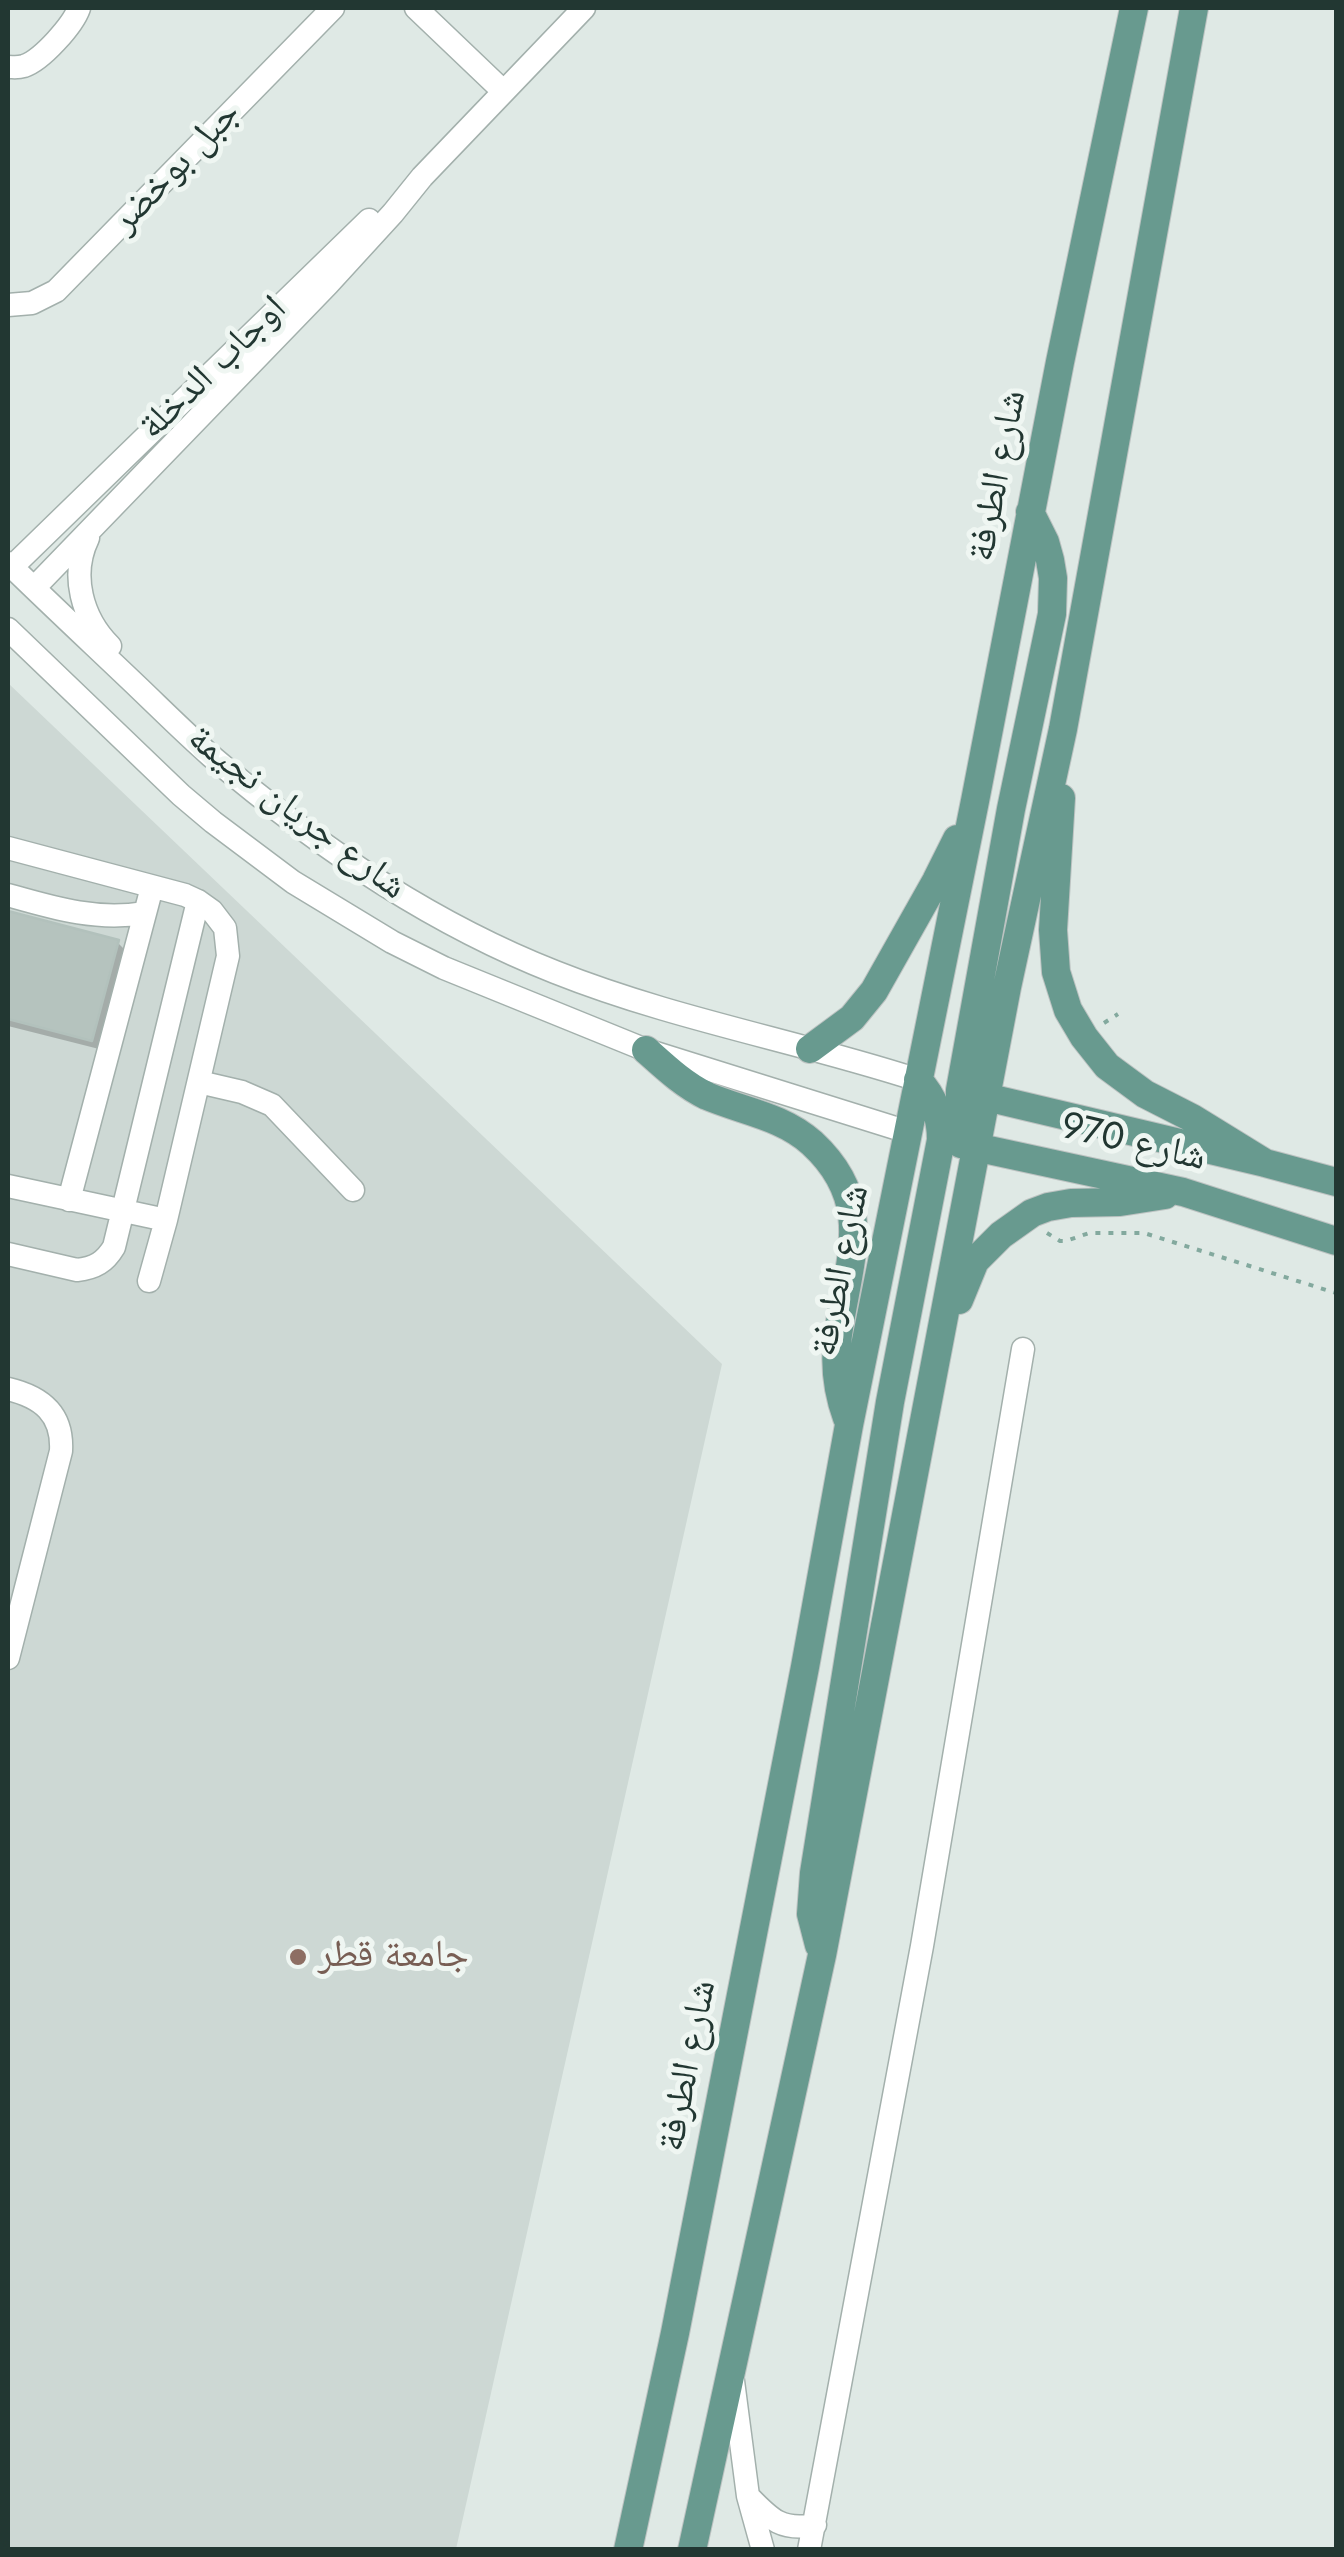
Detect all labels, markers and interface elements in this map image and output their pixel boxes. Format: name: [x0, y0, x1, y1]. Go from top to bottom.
street label: جبل بوخضر: [103, 92, 251, 244]
street label: اوجاب الدخلة: [131, 288, 297, 450]
street label: شارع الطرفة: [960, 387, 1038, 565]
street label: شارع جريان نجيمة: [178, 717, 414, 911]
street label: شارع 970: [1056, 1105, 1210, 1183]
street label: شارع الطرفة: [803, 1182, 881, 1360]
place label: جامعة قطر: [318, 1934, 469, 1980]
marker: جامعة قطر: [287, 1946, 309, 1968]
street label: شارع الطرفة: [650, 1977, 728, 2155]

